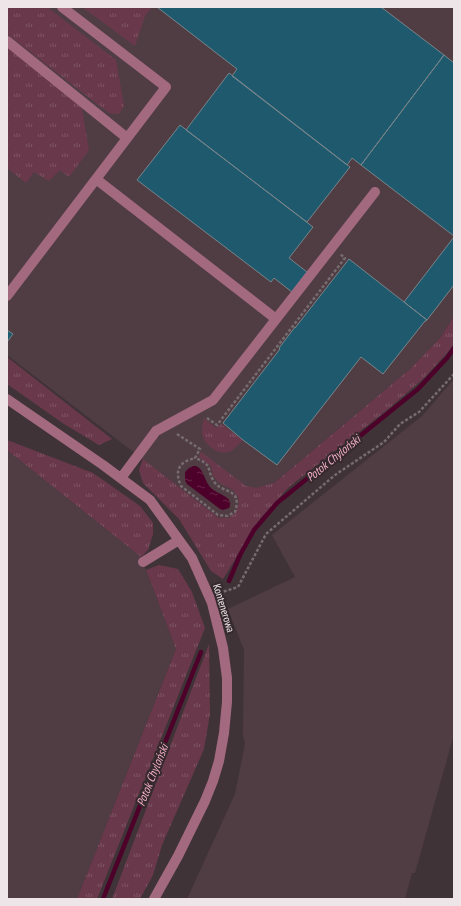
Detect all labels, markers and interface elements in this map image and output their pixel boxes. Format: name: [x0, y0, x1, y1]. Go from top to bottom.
water label: Potok Chyloński: [303, 431, 364, 484]
street label: Kontenerowa: [210, 582, 238, 634]
water label: Potok Chyloński: [133, 741, 172, 808]

